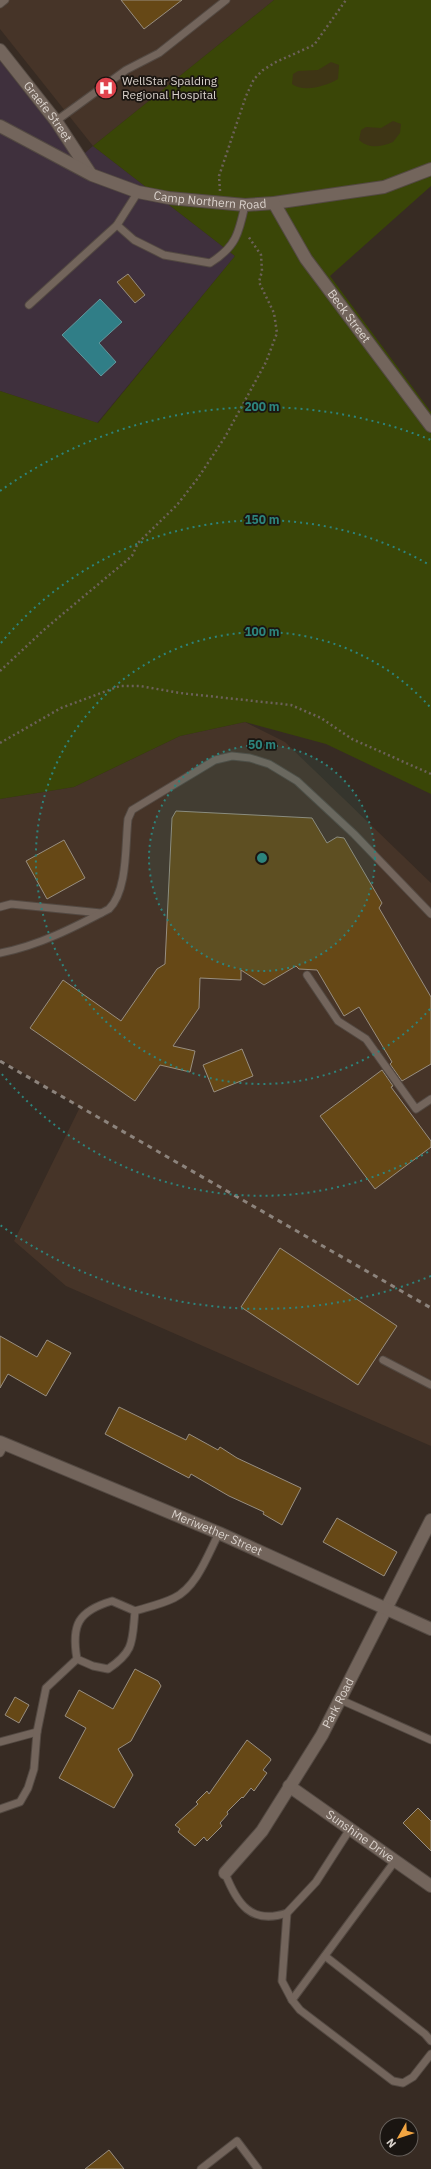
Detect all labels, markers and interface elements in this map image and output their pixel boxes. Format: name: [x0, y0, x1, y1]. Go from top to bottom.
place label: WellStar Spalding Regional Hospital: [122, 73, 218, 102]
hospital icon: WellStar Spalding Regional Hospital: [93, 75, 119, 101]
street label: Graefe Street: [21, 78, 76, 145]
street label: Camp Northern Road: [152, 187, 267, 212]
street label: Beck Street: [324, 286, 374, 346]
text: 200 m: [244, 399, 280, 414]
text: 150 m: [244, 512, 280, 527]
text: 100 m: [244, 624, 280, 639]
text: 50 m: [248, 737, 276, 752]
centre of rings: [255, 851, 269, 865]
street label: Meriwether Street: [169, 1506, 265, 1559]
street label: Park Road: [319, 1675, 357, 1731]
street label: Sunshine Drive: [323, 1806, 398, 1865]
north arrow: [379, 2117, 419, 2157]
text: N: [383, 2136, 399, 2151]

